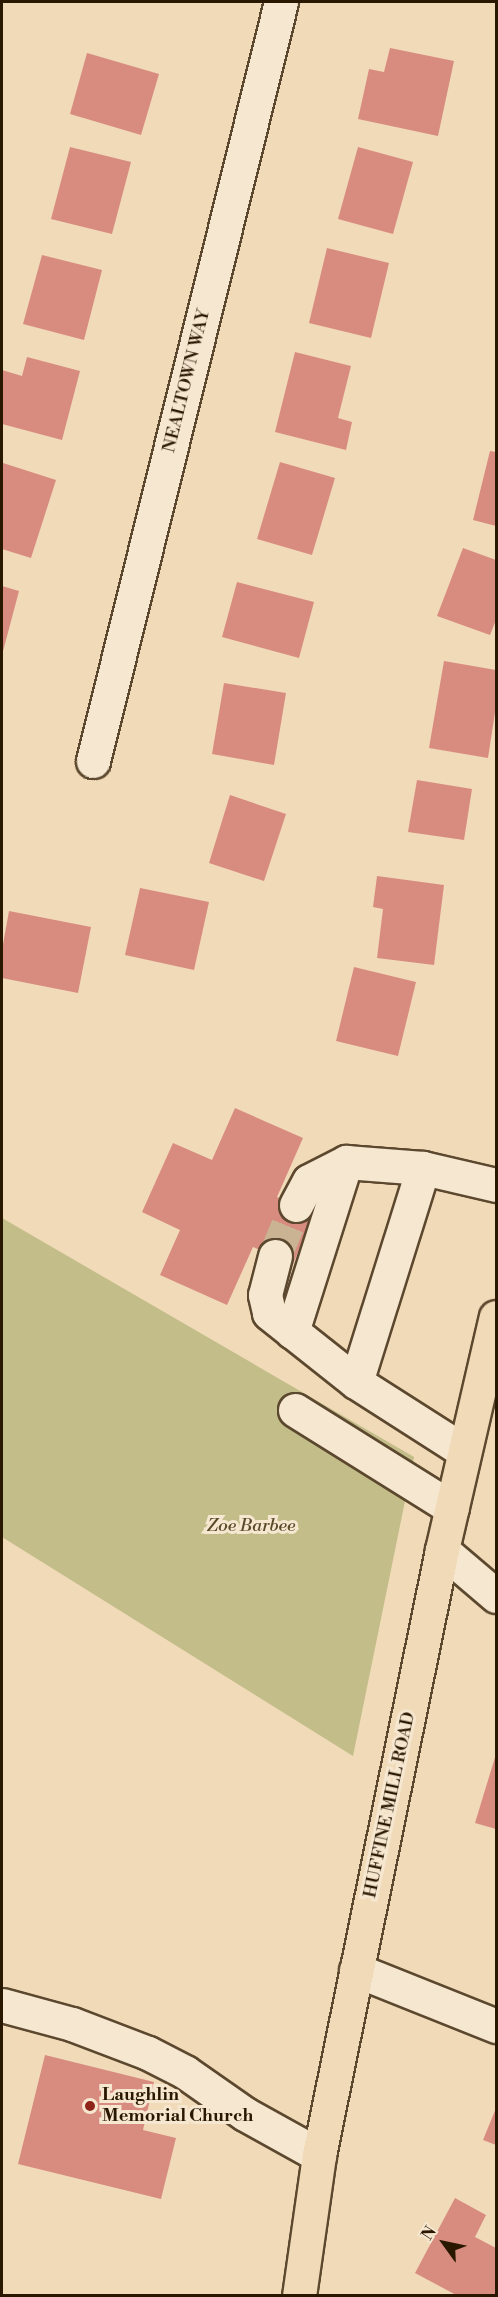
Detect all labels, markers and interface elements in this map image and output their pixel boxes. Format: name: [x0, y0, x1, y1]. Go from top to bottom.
street label: NEALTOWN WAY: [159, 307, 215, 455]
park label: Zoe Barbee: [207, 1515, 295, 1537]
street label: HUFFINE MILL ROAD: [360, 1710, 420, 1900]
place label: Laughlin Memorial Church: [102, 2085, 253, 2128]
marker: Laughlin Memorial Church: [83, 2099, 97, 2113]
north arrow: [414, 2213, 474, 2273]
text: N: [417, 2222, 441, 2244]

